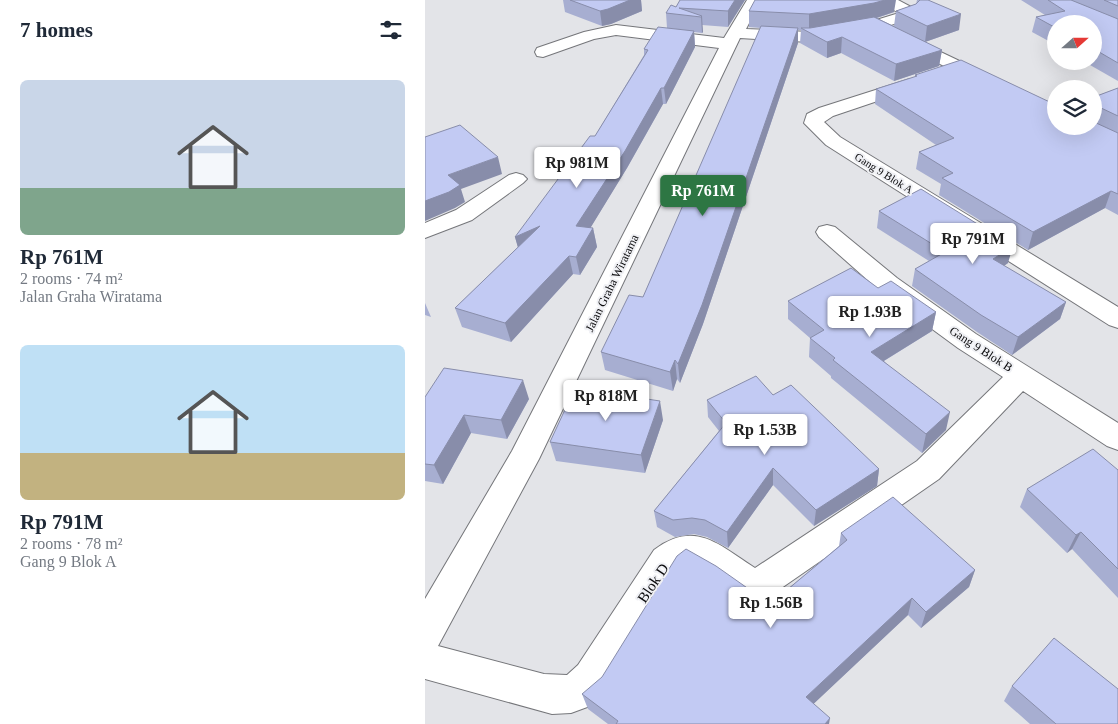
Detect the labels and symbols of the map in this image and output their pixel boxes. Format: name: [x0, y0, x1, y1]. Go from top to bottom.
north arrow: [1047, 15, 1103, 70]
pin: Rp 981M: [531, 146, 623, 189]
street label: Gang 9 Blok A: [853, 150, 915, 196]
pin: Rp 761M: [657, 174, 749, 217]
pin: Rp 791M: [927, 222, 1019, 265]
street label: Jalan Graha Wiratama: [582, 231, 642, 334]
pin: Rp 1.93B: [818, 296, 922, 338]
street label: Gang 9 Blok B: [947, 323, 1015, 375]
pin: Rp 818M: [560, 380, 652, 422]
pin: Rp 1.53B: [713, 414, 817, 456]
street label: Blok D: [634, 560, 672, 606]
pin: Rp 1.56B: [719, 586, 823, 629]

